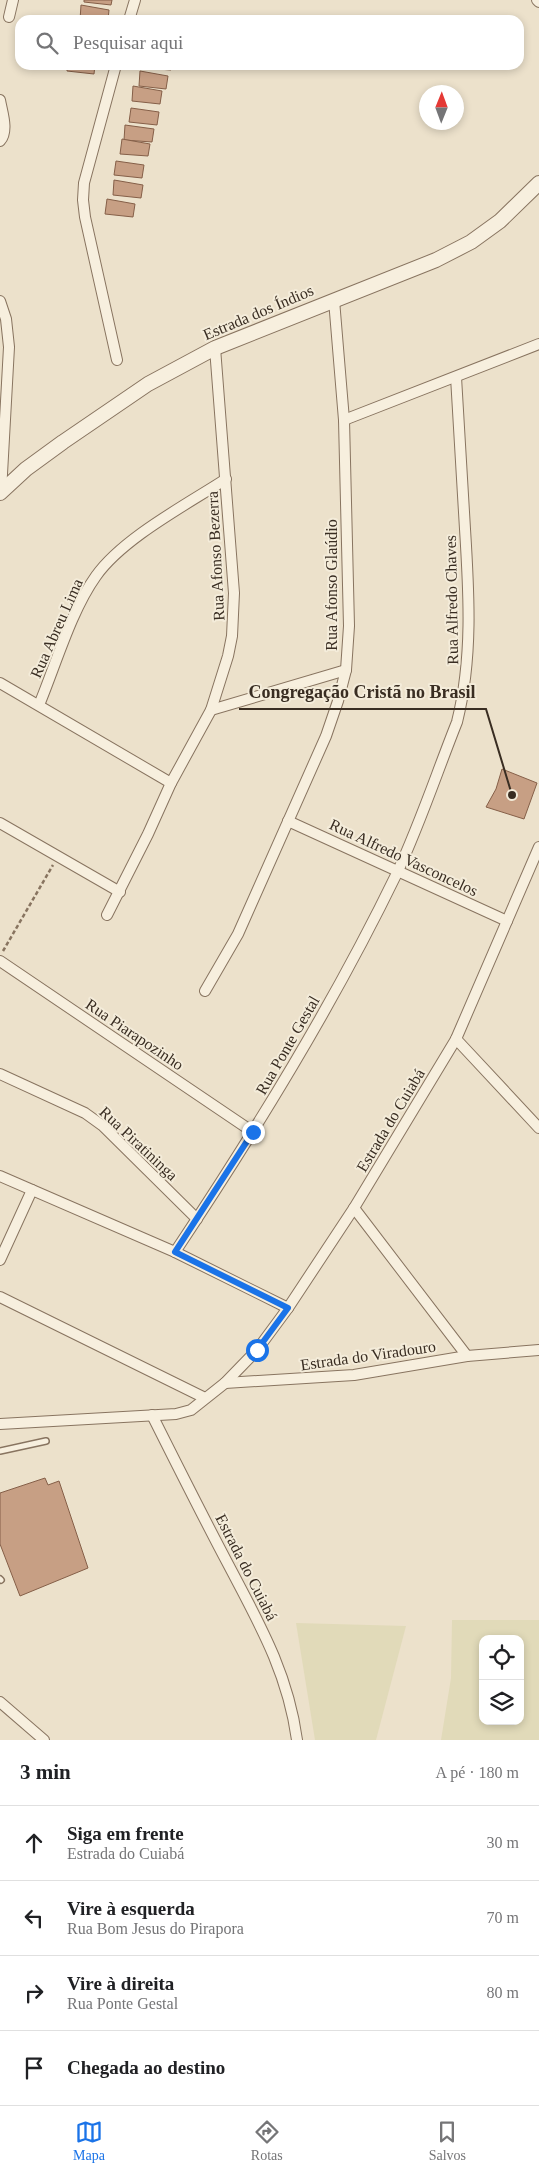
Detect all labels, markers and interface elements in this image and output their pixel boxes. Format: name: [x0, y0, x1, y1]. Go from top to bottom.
search box: [15, 15, 524, 70]
icon: search: [33, 29, 61, 57]
text: Pesquisar aqui: [73, 32, 183, 53]
north arrow: [419, 85, 464, 130]
street label: Estrada dos Índios: [200, 281, 316, 343]
street label: Rua Afonso Bezerra: [204, 491, 227, 621]
street label: Rua Afonso Glaúdio: [323, 519, 340, 651]
street label: Rua Alfredo Chaves: [442, 535, 461, 665]
street label: Rua Abreu Lima: [27, 576, 86, 680]
callout: Congregação Cristã no Brasil: [239, 676, 486, 709]
text: Congregação Cristã no Brasil: [248, 682, 476, 702]
street label: Rua Alfredo Vasconcelos: [327, 816, 481, 899]
street label: Rua Ponte Gestal: [252, 992, 323, 1098]
street label: Rua Piarapozinho: [82, 995, 187, 1074]
street label: Estrada do Cuiabá: [353, 1066, 428, 1175]
street label: Rua Piratininga: [96, 1103, 181, 1184]
route end: [242, 1121, 265, 1144]
street label: Estrada do Viradouro: [299, 1338, 437, 1373]
route start: [246, 1339, 269, 1362]
street label: Estrada do Cuiabá: [212, 1511, 281, 1623]
map controls: [479, 1635, 524, 1725]
button: locate: [479, 1635, 524, 1680]
button: layers: [479, 1680, 524, 1725]
text: 3 min: [20, 1760, 71, 1784]
text: A pé · 180 m: [435, 1764, 519, 1781]
text: Siga em frente: [67, 1823, 184, 1844]
icon: ahead: [20, 1829, 48, 1857]
text: 30 m: [487, 1834, 519, 1851]
text: Estrada do Cuiabá: [67, 1845, 184, 1862]
text: Vire à esquerda: [67, 1898, 195, 1919]
icon: left: [20, 1904, 48, 1932]
text: 70 m: [487, 1909, 519, 1926]
text: Rua Bom Jesus do Pirapora: [67, 1920, 244, 1937]
text: Vire à direita: [67, 1973, 174, 1994]
icon: right: [20, 1979, 48, 2007]
text: 80 m: [487, 1984, 519, 2001]
text: Rua Ponte Gestal: [67, 1995, 178, 2012]
icon: arrive: [20, 2054, 48, 2082]
text: Chegada ao destino: [67, 2057, 225, 2078]
tab: Mapa: [73, 2118, 105, 2164]
tab: Rotas: [251, 2118, 283, 2164]
tab: Salvos: [429, 2118, 466, 2164]

